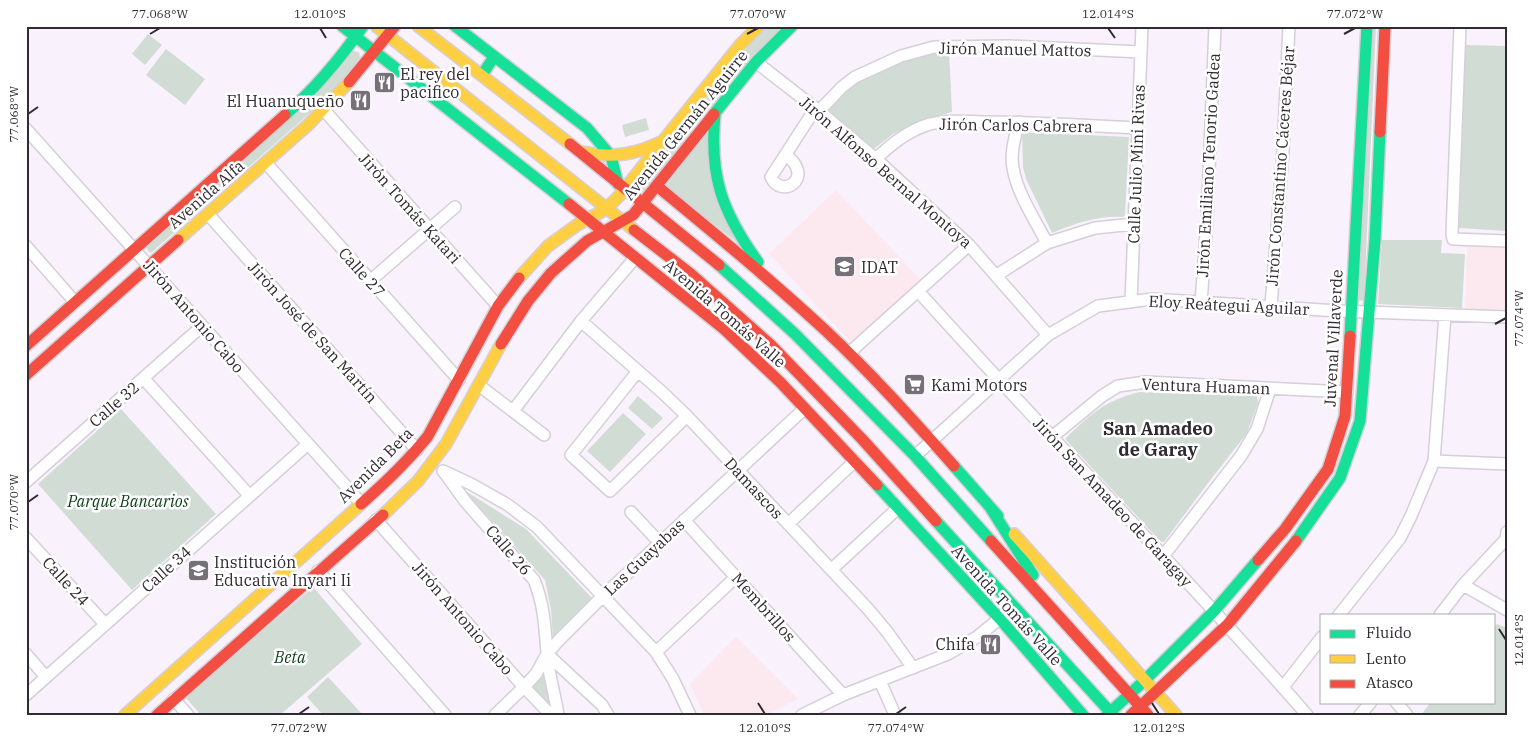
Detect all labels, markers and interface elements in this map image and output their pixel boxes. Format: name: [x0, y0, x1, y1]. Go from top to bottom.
text: 77.068°W: [132, 6, 189, 21]
text: 12.010°S: [294, 6, 346, 21]
text: 77.070°W: [730, 6, 787, 21]
text: 12.014°S: [1082, 6, 1134, 21]
text: 77.072°W: [1327, 6, 1384, 21]
street label: Jirón Manuel Mattos: [938, 38, 1092, 60]
street label: Jirón Constantino Cáceres Béjar: [1262, 45, 1298, 287]
street label: Avenida Germán Aguirre: [618, 46, 752, 204]
street label: Jirón Emiliano Tenorio Gadea: [1192, 52, 1224, 278]
place label: El rey del pacifico: [400, 64, 470, 102]
restaurant icon: El rey del pacifico: [372, 71, 396, 95]
street label: Calle Julio Mini Rivas: [1123, 84, 1149, 244]
text: 77.068°W: [6, 85, 21, 142]
restaurant icon: El Huanuqueño: [348, 89, 372, 113]
place label: El Huanuqueño: [227, 91, 344, 111]
street label: Jirón Alfonso Bernal Montoya: [796, 92, 976, 253]
street label: Jirón Carlos Cabrera: [939, 114, 1093, 136]
street label: Jirón Tomás Katari: [355, 148, 465, 268]
street label: Avenida Alfa: [164, 155, 249, 233]
street label: Calle 27: [334, 243, 390, 301]
street label: Avenida Tomás Valle: [660, 254, 790, 372]
street label: Jirón Antonio Cabo: [139, 255, 249, 377]
school or university icon: IDAT: [833, 255, 857, 279]
street label: Jirón José de San Martín: [244, 257, 382, 407]
place label: IDAT: [861, 257, 898, 277]
street label: Juvenal Villaverde: [1319, 269, 1347, 407]
text: 77.074°W: [1511, 289, 1526, 346]
street label: Eloy Reátegui Aguilar: [1148, 291, 1310, 319]
supermarket icon: Kami Motors: [903, 373, 927, 397]
street label: Ventura Huaman: [1141, 374, 1271, 398]
place label: Kami Motors: [931, 375, 1027, 395]
street label: Calle 32: [85, 377, 143, 431]
street label: Jirón San Amadeo de Garagay: [1029, 413, 1197, 591]
district label: San Amadeo de Garay: [1103, 417, 1213, 461]
street label: Avenida Beta: [333, 423, 417, 507]
street label: Damascos: [721, 453, 787, 523]
text: 77.070°W: [6, 473, 21, 530]
park label: Parque Bancarios: [66, 491, 189, 511]
street label: Las Guayabas: [600, 515, 688, 599]
street label: Calle 26: [482, 521, 536, 579]
street label: Avenida Tomás Valle: [947, 540, 1067, 670]
street label: Calle 34: [137, 541, 195, 597]
street label: Calle 24: [38, 552, 94, 610]
place label: Institución Educativa Inyari Ii: [214, 552, 351, 590]
street label: Jirón Antonio Cabo: [408, 557, 518, 679]
school or university icon: Institución Educativa Inyari Ii: [186, 559, 210, 583]
street label: Membrillos: [728, 568, 800, 646]
legend: [1320, 614, 1496, 704]
text: 12.014°S: [1511, 614, 1526, 666]
text: Fluido: [1366, 623, 1411, 642]
restaurant icon: Chifa: [979, 632, 1003, 656]
place label: Chifa: [935, 634, 975, 654]
park label: Beta: [273, 647, 306, 667]
text: Lento: [1366, 649, 1406, 668]
text: Atasco: [1366, 673, 1413, 692]
text: 77.072°W: [271, 720, 328, 735]
text: 12.010°S: [739, 720, 791, 735]
text: 77.074°W: [868, 720, 925, 735]
text: 12.012°S: [1133, 720, 1185, 735]

